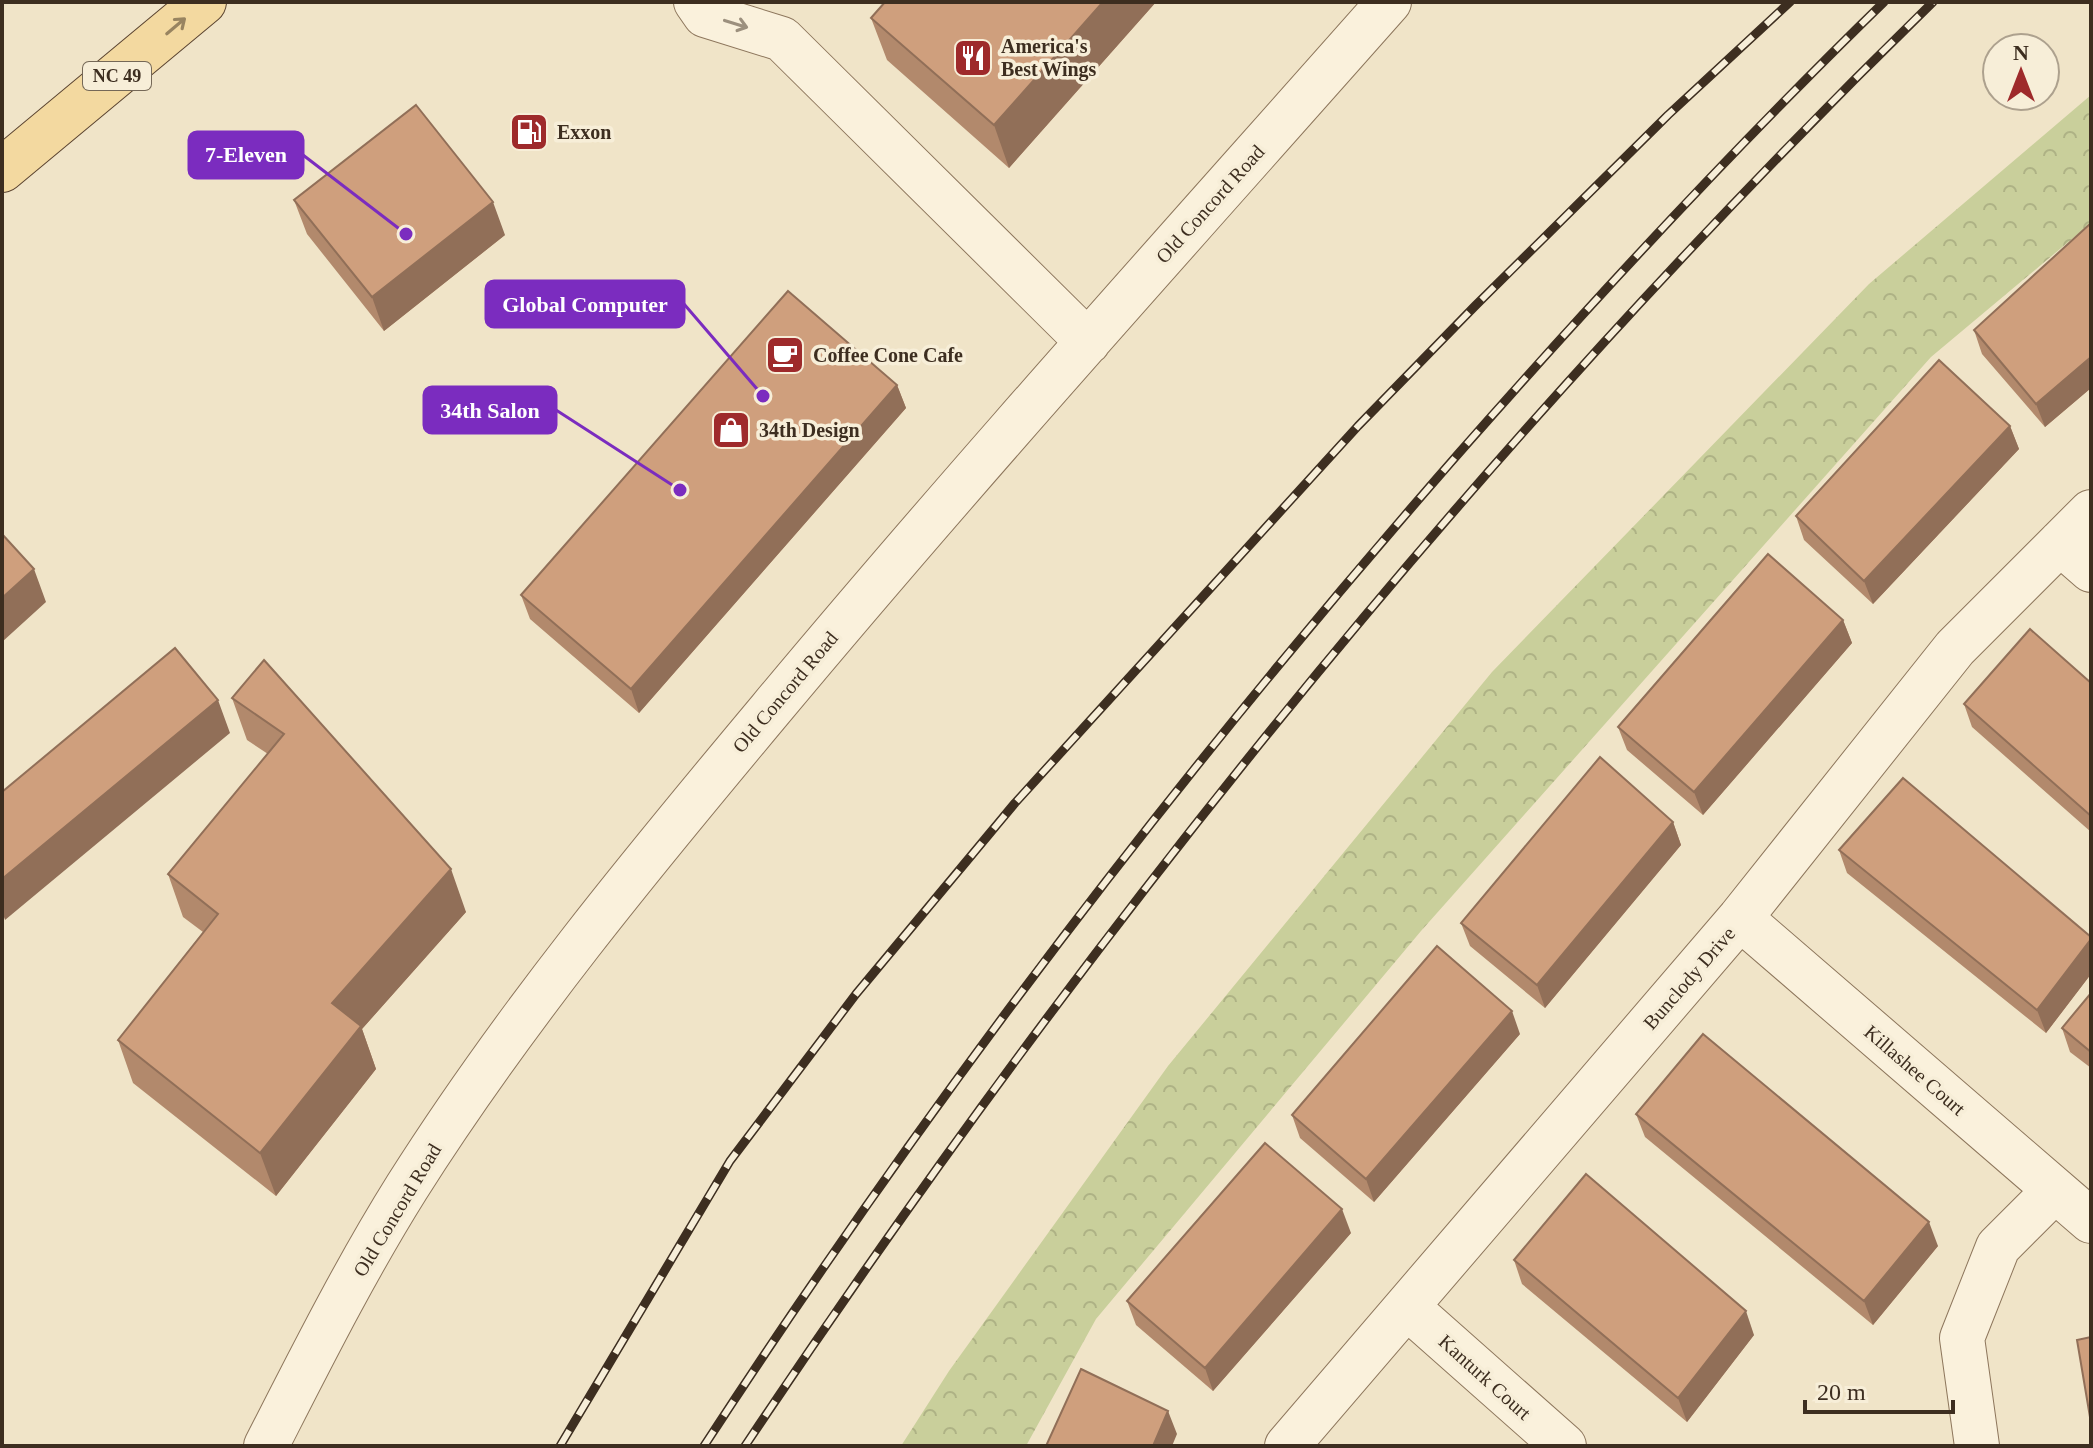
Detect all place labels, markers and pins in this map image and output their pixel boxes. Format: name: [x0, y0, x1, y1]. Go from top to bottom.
place label: America's Best Wings: [1001, 35, 1097, 81]
restaurant icon: America's Best Wings: [952, 37, 994, 79]
fuel station icon: Exxon: [508, 111, 550, 153]
place label: Exxon: [557, 121, 611, 143]
callout: 7-Eleven: [189, 132, 303, 178]
callout: Global Computer: [486, 281, 684, 327]
cafe icon: Coffee Cone Cafe: [764, 334, 806, 376]
place label: Coffee Cone Cafe: [813, 344, 963, 366]
callout: 34th Salon: [424, 387, 556, 433]
shop icon: 34th Design: [710, 409, 752, 451]
place label: 34th Design: [759, 419, 860, 442]

